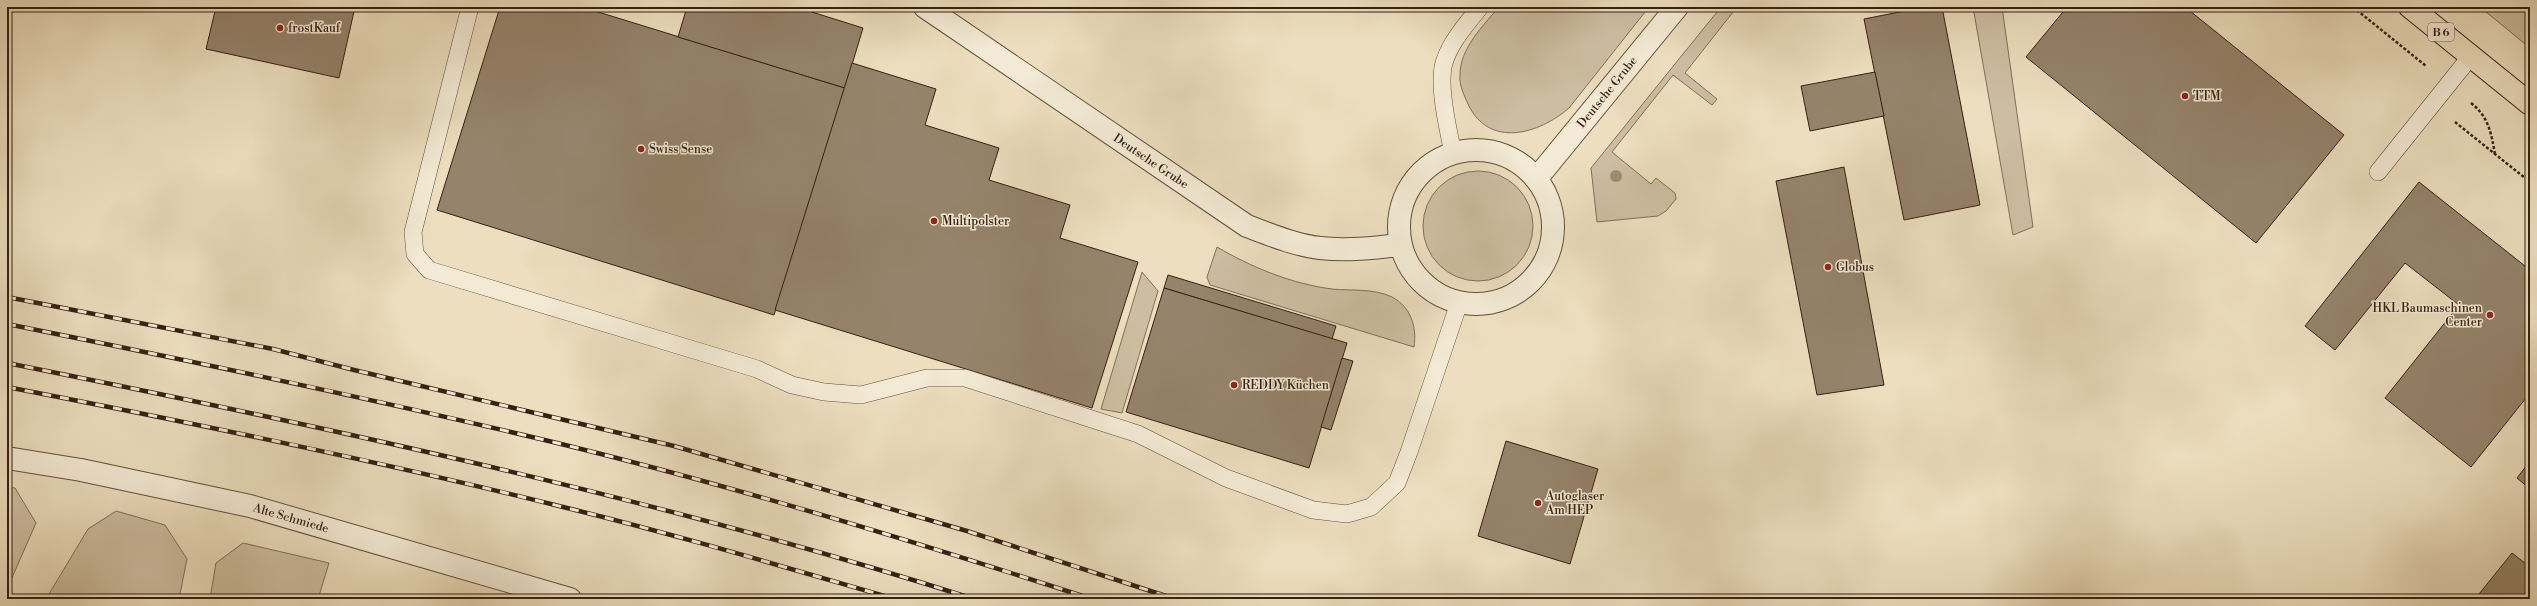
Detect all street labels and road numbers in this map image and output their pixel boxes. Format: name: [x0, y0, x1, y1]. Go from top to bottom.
road number: B 6: [2428, 23, 2454, 41]
street label: Deutsche Grube: [1574, 54, 1641, 131]
street label: Deutsche Grube: [1110, 131, 1191, 192]
street label: Alte Schmiede: [250, 500, 330, 536]

